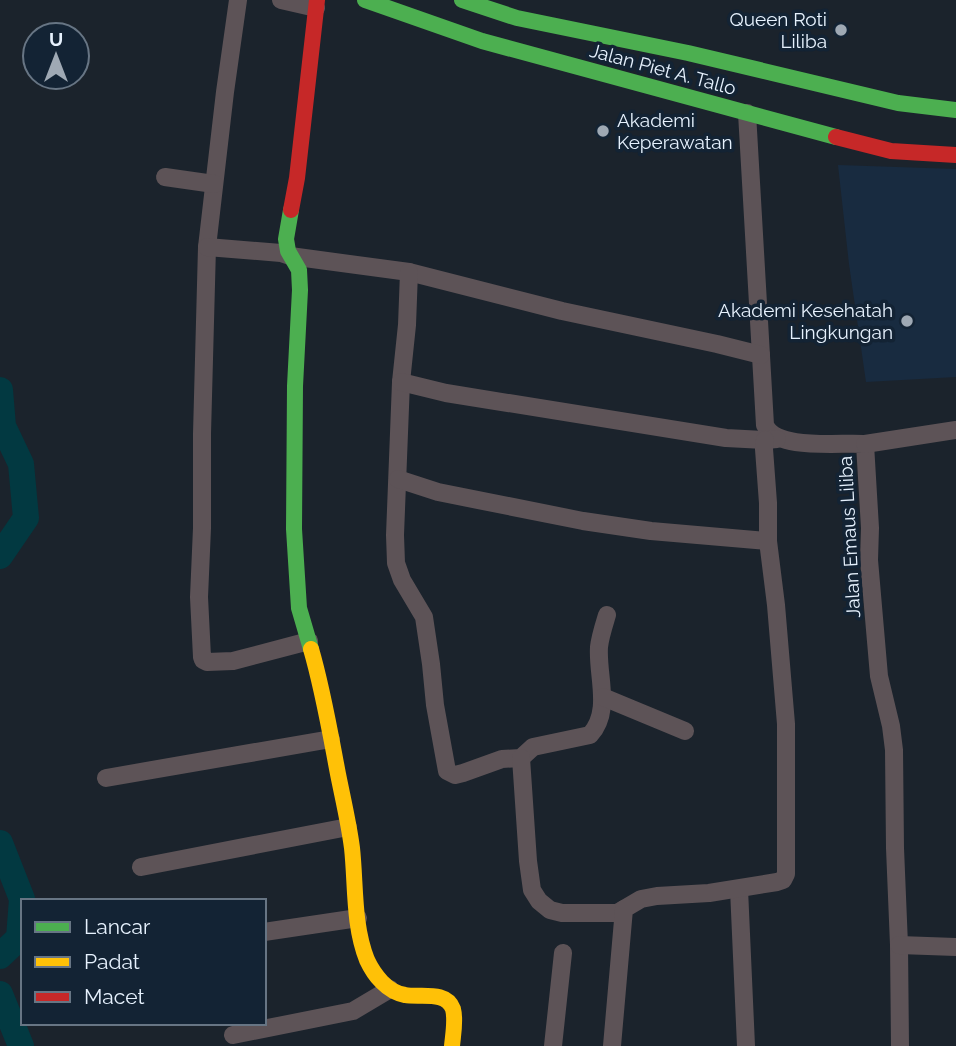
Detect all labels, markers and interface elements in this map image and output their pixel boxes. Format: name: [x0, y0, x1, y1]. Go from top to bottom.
place label: Queen Roti Liliba: [729, 8, 827, 52]
north arrow: [21, 21, 91, 91]
marker: Queen Roti Liliba: [833, 22, 849, 38]
text: U: [49, 28, 63, 50]
street label: Jalan Piet A. Tallo: [587, 39, 739, 99]
place label: Akademi Keperawatan: [617, 109, 733, 153]
marker: Akademi Keperawatan: [595, 123, 611, 139]
place label: Akademi Kesehatah Lingkungan: [718, 299, 893, 343]
marker: Akademi Kesehatah Lingkungan: [899, 313, 915, 329]
street label: Jalan Emaus Liliba: [834, 456, 864, 618]
legend: [21, 899, 266, 1025]
text: Lancar: [84, 914, 151, 939]
text: Padat: [84, 949, 140, 974]
text: Macet: [84, 984, 144, 1009]

